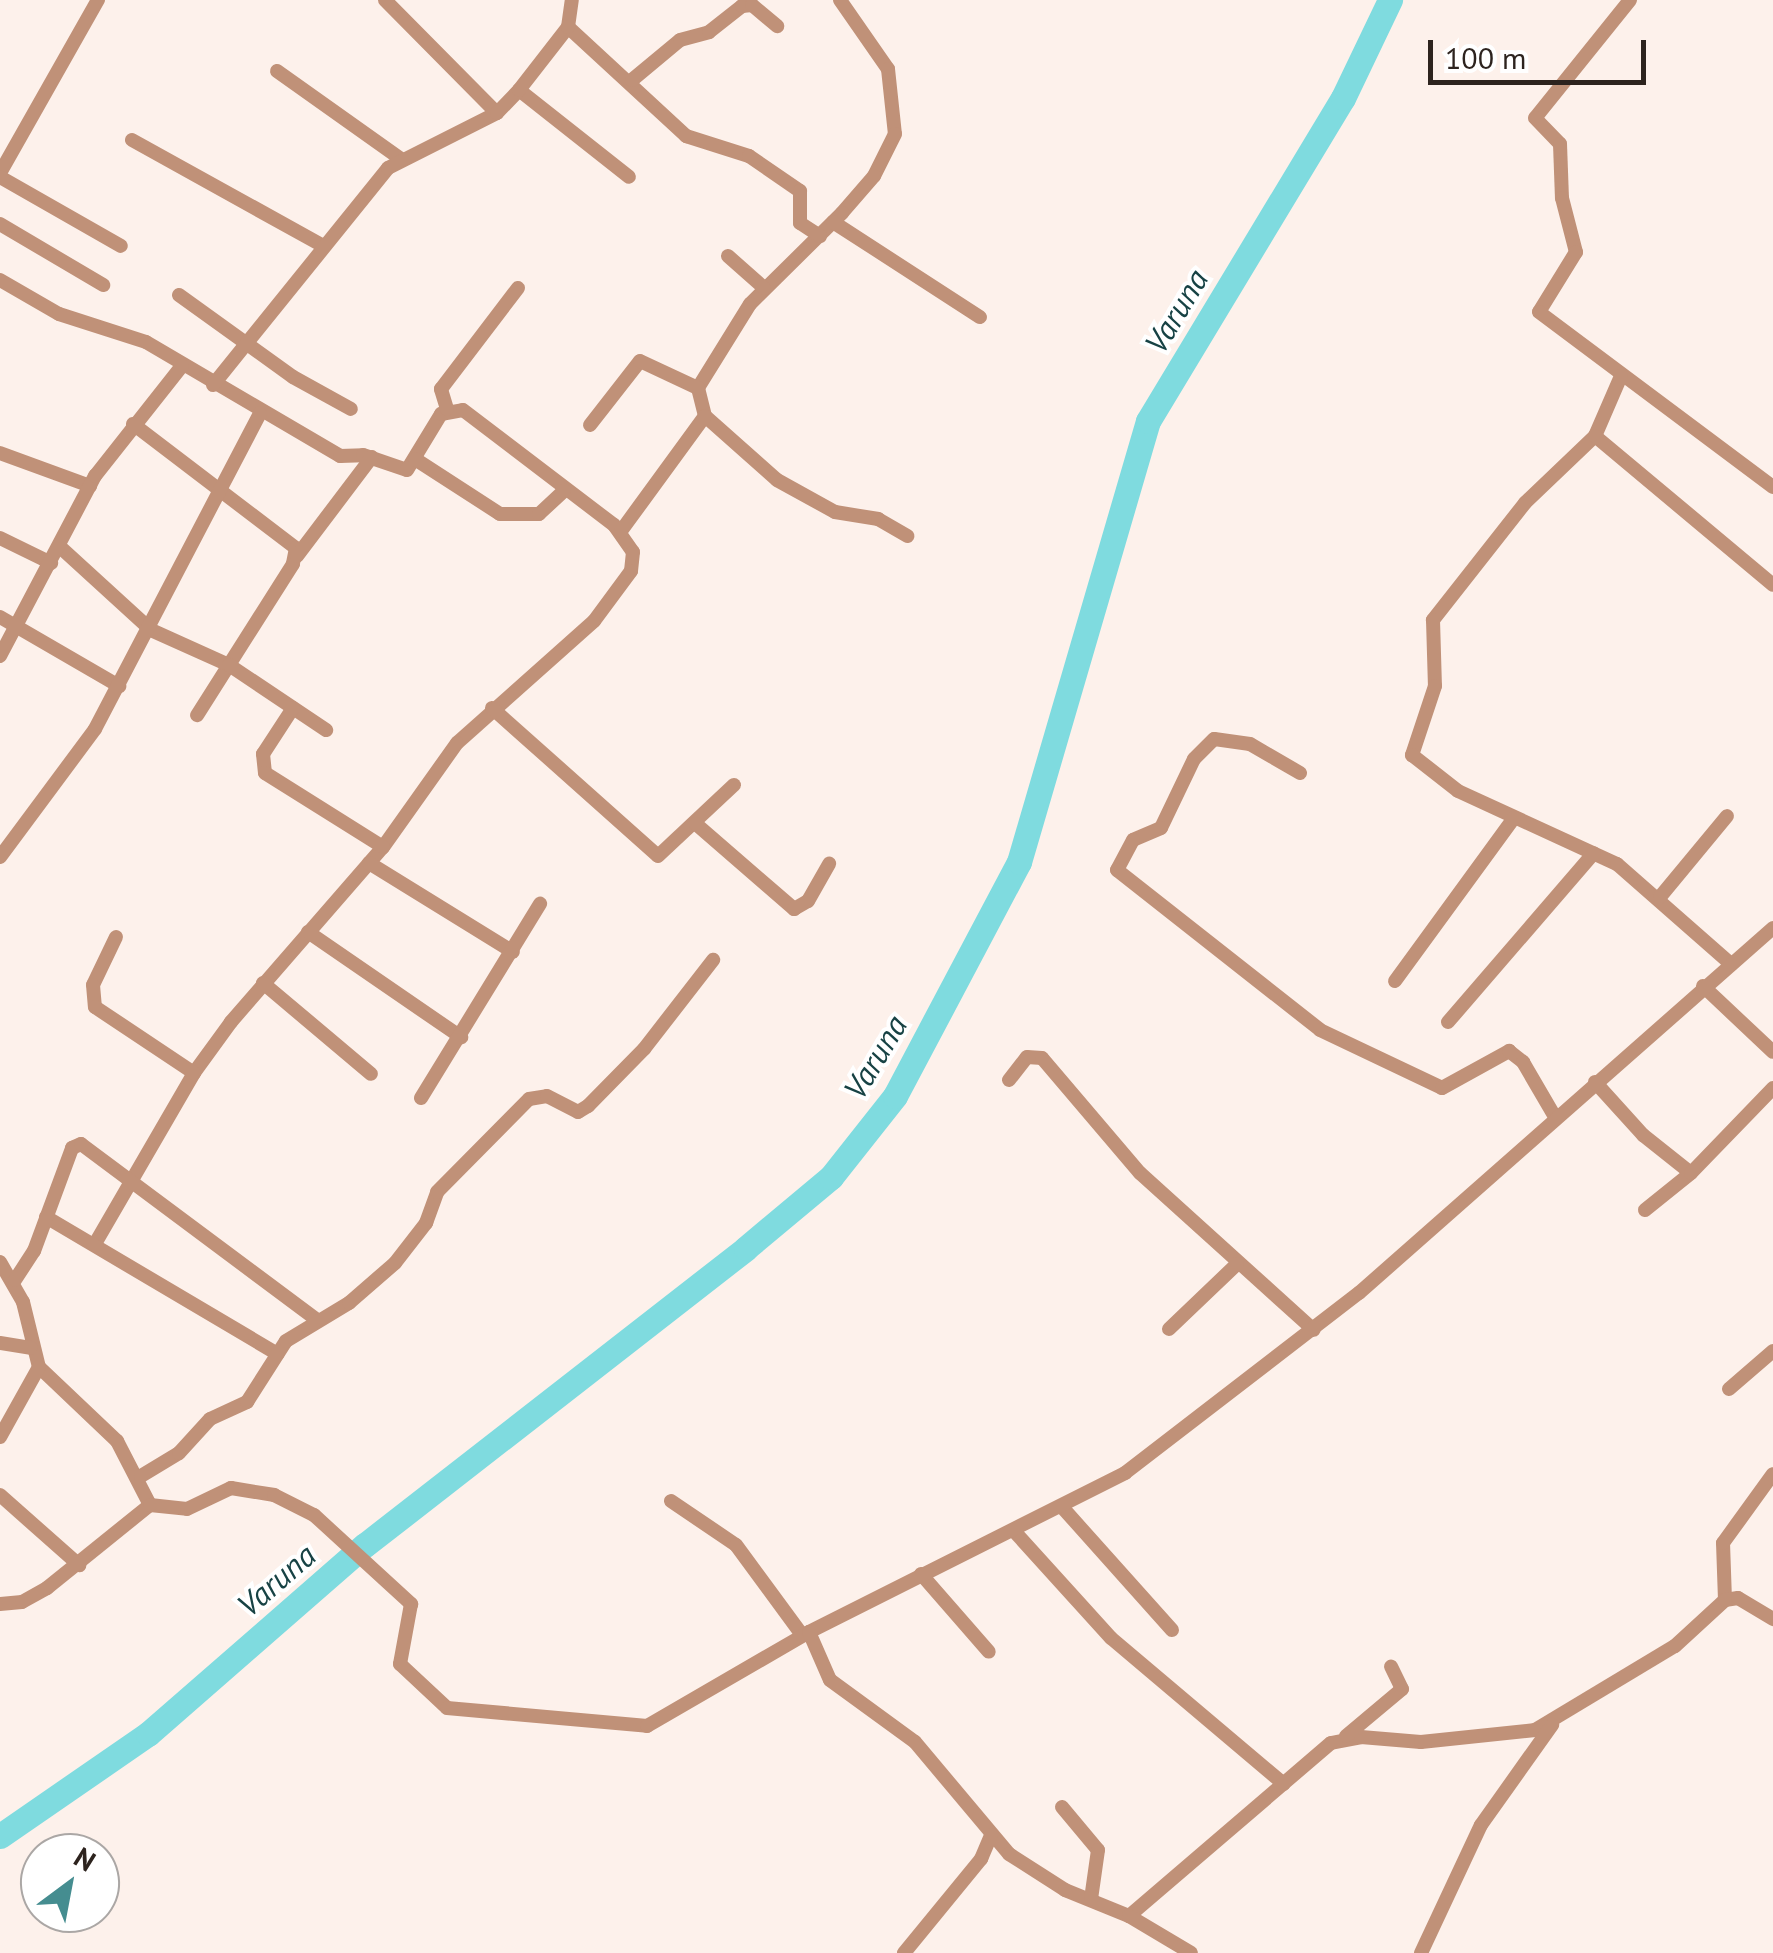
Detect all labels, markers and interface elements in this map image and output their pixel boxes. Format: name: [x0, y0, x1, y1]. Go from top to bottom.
scale bar: [1433, 20, 1650, 82]
text: 100 m: [1445, 38, 1526, 77]
water label: Varuna: [1136, 262, 1216, 360]
water label: Varuna: [835, 1008, 915, 1106]
water label: Varuna: [229, 1536, 323, 1624]
north arrow: [20, 1833, 120, 1933]
text: N: [67, 1838, 103, 1879]

